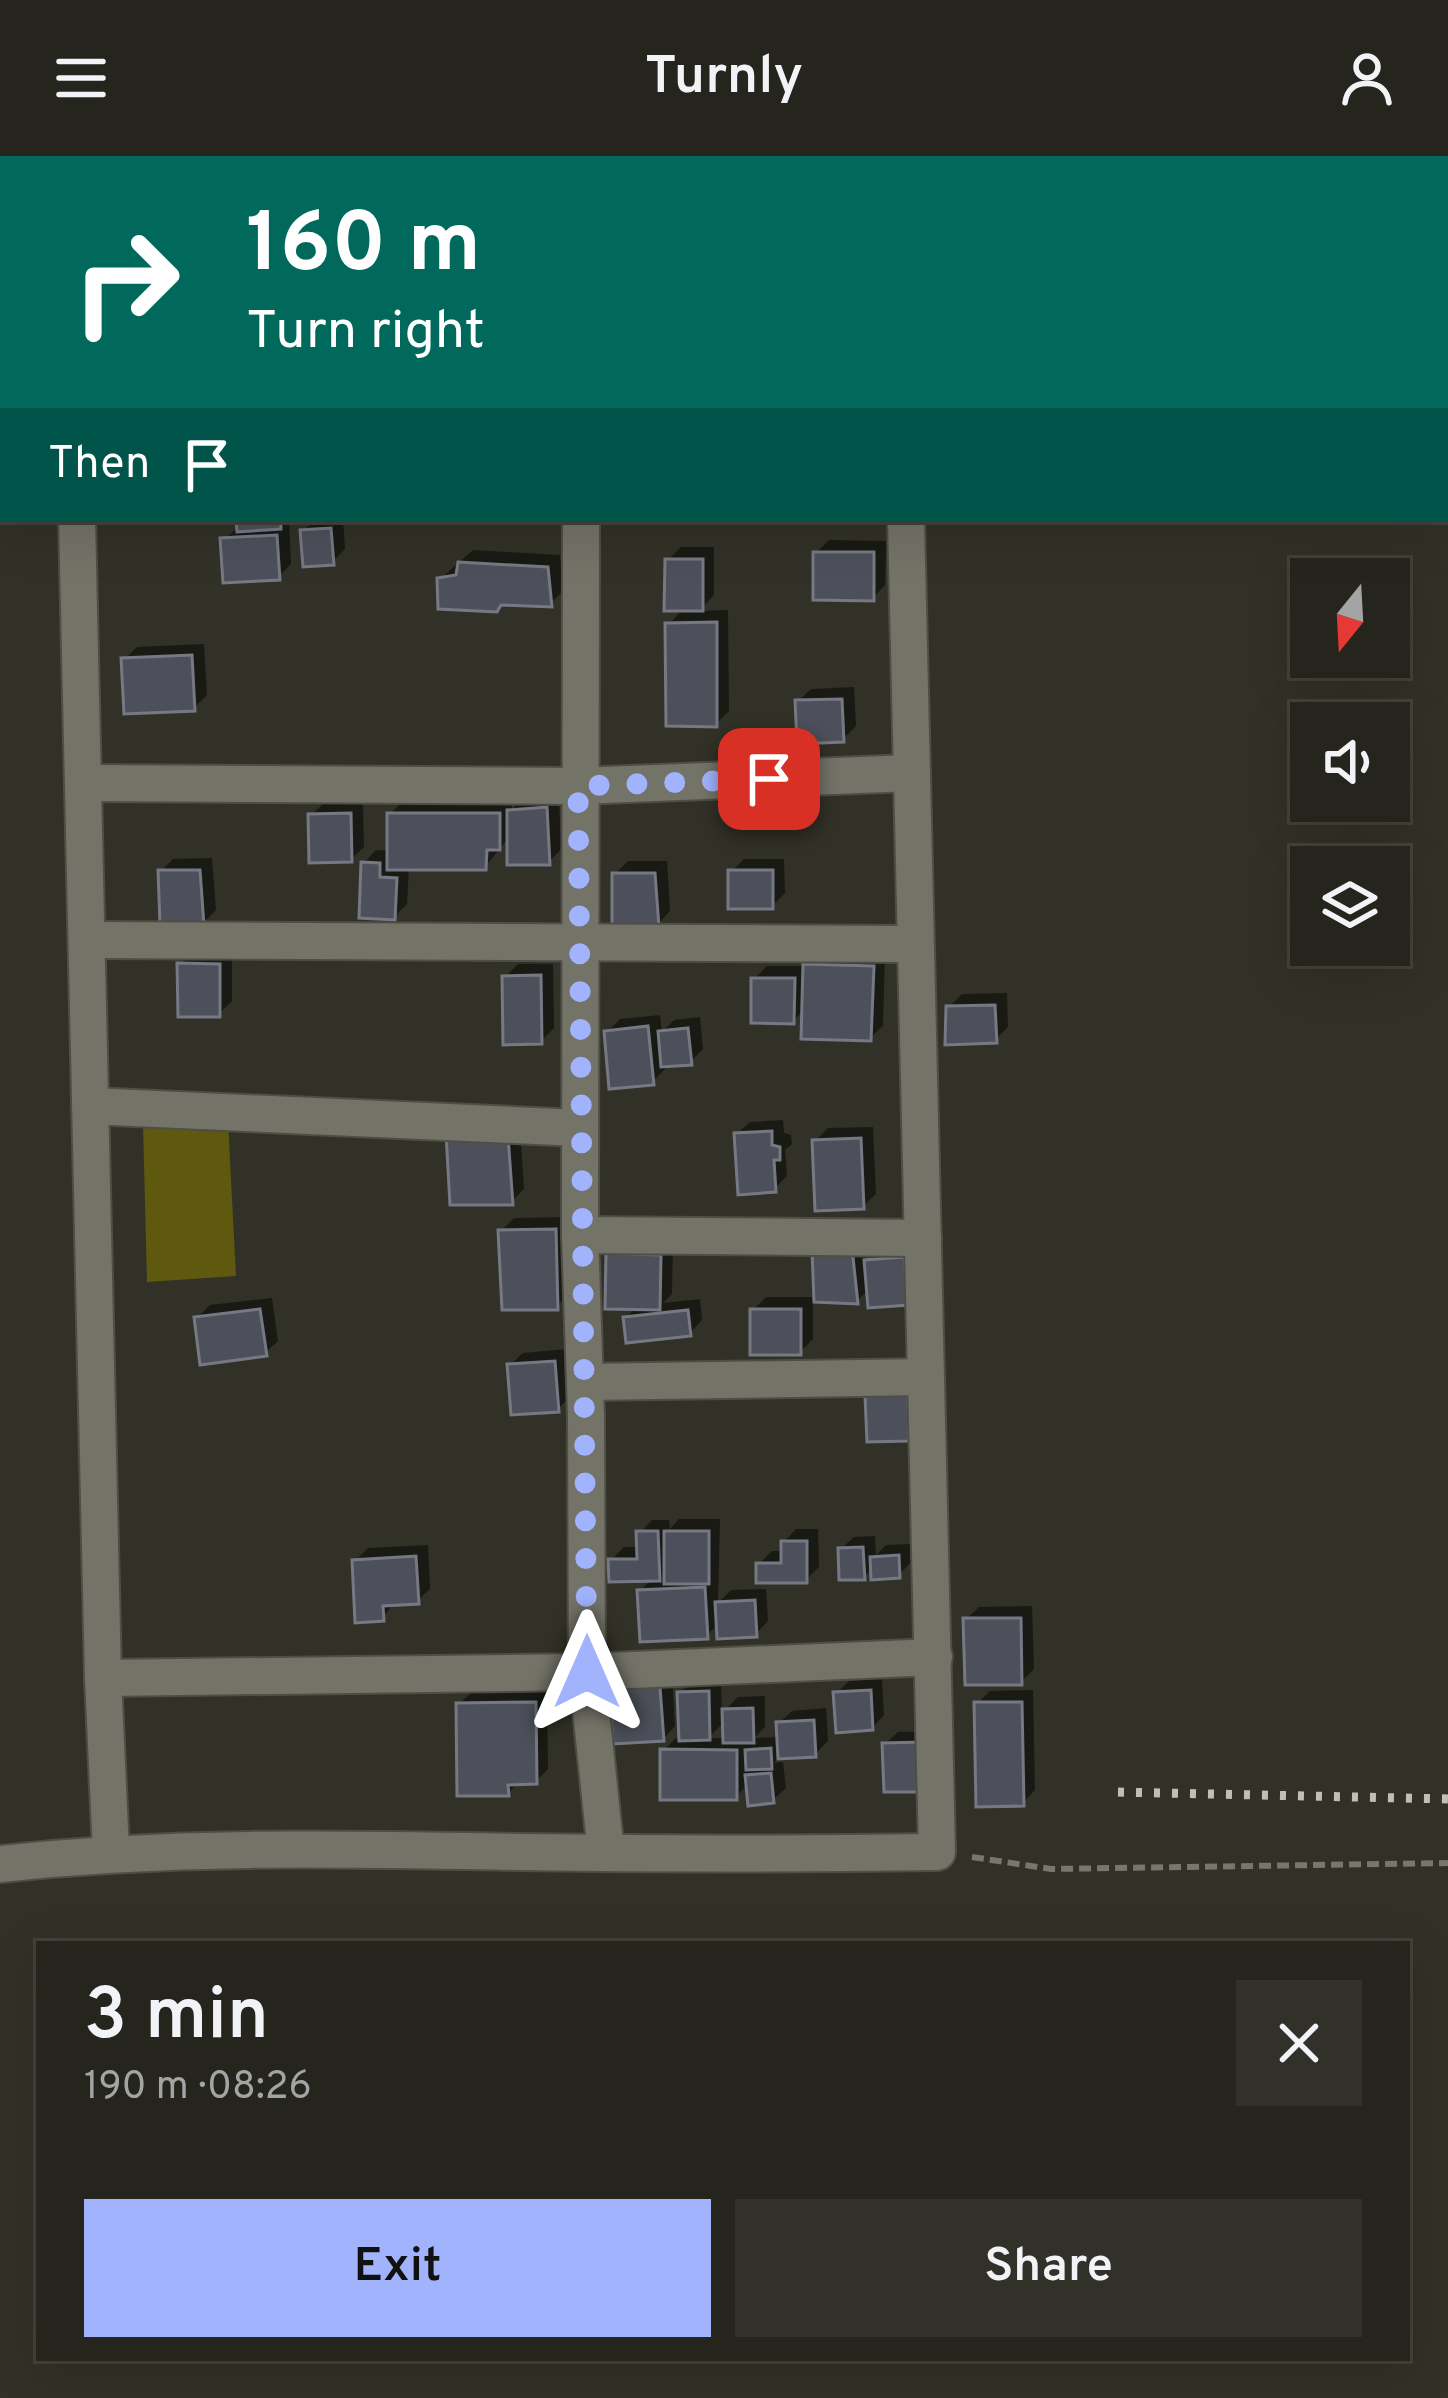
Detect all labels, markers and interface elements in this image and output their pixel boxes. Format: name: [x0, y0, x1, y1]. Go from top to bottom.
text: Turnly: [645, 44, 803, 113]
icon: menu: [48, 45, 114, 111]
icon: person: [1334, 45, 1400, 111]
text: 160 m: [246, 195, 481, 301]
icon: right: [48, 204, 204, 360]
text: Turn right: [246, 299, 485, 368]
icon: arrive: [174, 432, 240, 498]
text: Then: [48, 437, 150, 494]
north arrow: [1290, 558, 1410, 678]
map controls: [1290, 558, 1410, 966]
button: sound: [1290, 702, 1410, 822]
pin: [718, 728, 820, 830]
icon: arrive: [736, 746, 802, 812]
button: layers: [1290, 846, 1410, 966]
position arrow: [524, 1609, 650, 1735]
text: 3 min: [84, 1973, 269, 2065]
button: close: [1236, 1980, 1362, 2106]
text: 190 m · 08:26: [84, 2064, 312, 2113]
button: Exit: [84, 2199, 711, 2337]
button: Share: [735, 2199, 1362, 2337]

